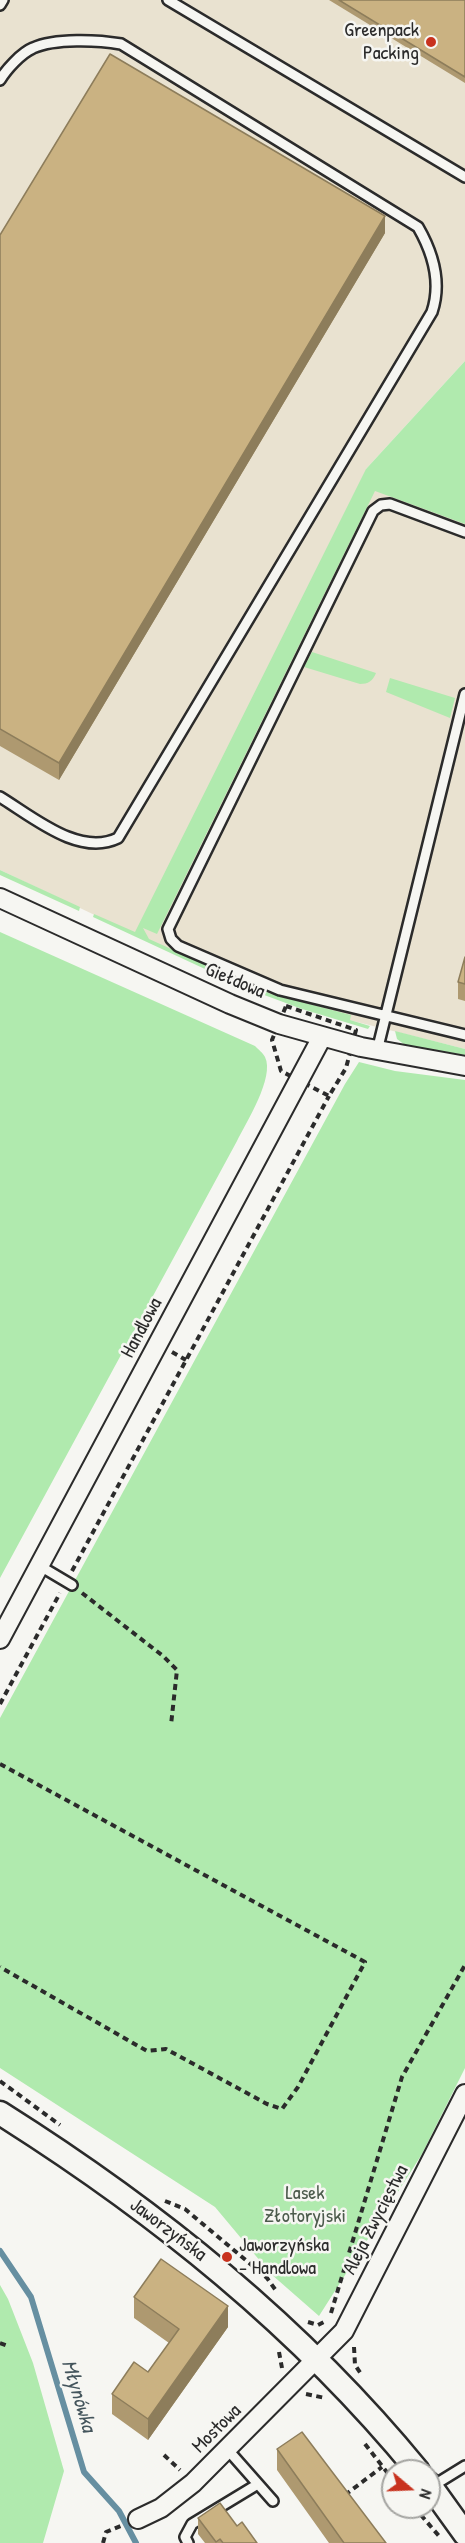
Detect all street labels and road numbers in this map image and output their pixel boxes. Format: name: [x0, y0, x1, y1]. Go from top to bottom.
street label: Giełdowa: [201, 958, 269, 1004]
street label: Handlowa: [116, 1294, 168, 1362]
street label: Aleja Zwycięstwa: [338, 2161, 414, 2279]
street label: Jaworzyńska: [125, 2193, 211, 2267]
street label: Mostowa: [187, 2399, 247, 2459]

